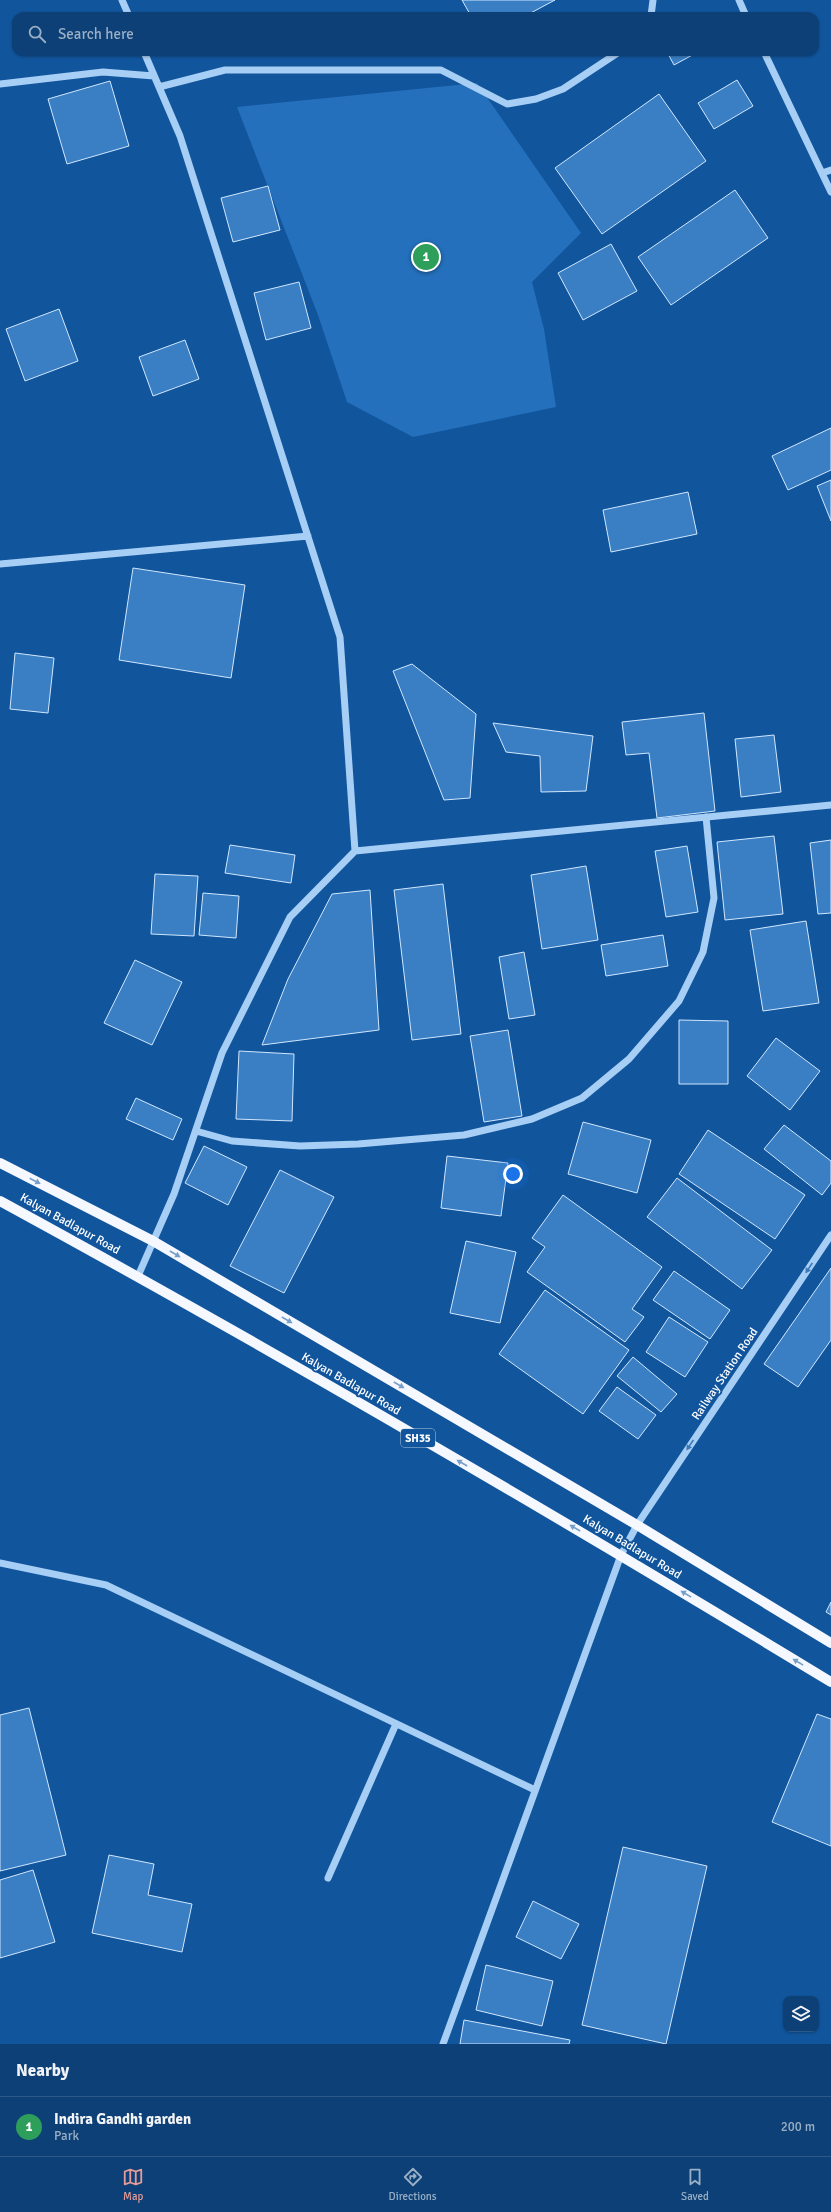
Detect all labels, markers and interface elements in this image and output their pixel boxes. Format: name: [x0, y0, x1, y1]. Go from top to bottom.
search box: [12, 12, 819, 56]
icon: search: [26, 23, 48, 45]
text: Search here: [58, 25, 134, 43]
pin: 1: [413, 242, 439, 272]
your location: [503, 1164, 523, 1184]
one-way arrow: [29, 1178, 40, 1184]
street label: Kalyan Badlapur Road: [17, 1190, 123, 1258]
one-way arrow: [169, 1251, 181, 1258]
one-way arrow: [805, 1262, 813, 1273]
one-way arrow: [281, 1316, 293, 1323]
street label: Railway Station Road: [689, 1325, 761, 1423]
street label: Kalyan Badlapur Road: [299, 1349, 403, 1419]
one-way arrow: [393, 1382, 405, 1389]
road number: SH35: [401, 1429, 435, 1447]
one-way arrow: [686, 1440, 694, 1450]
one-way arrow: [456, 1460, 468, 1467]
street label: Kalyan Badlapur Road: [580, 1512, 684, 1582]
one-way arrow: [569, 1525, 581, 1532]
one-way arrow: [680, 1591, 692, 1598]
one-way arrow: [792, 1658, 804, 1665]
map controls: [783, 1996, 819, 2032]
button: layers: [783, 1996, 819, 2032]
text: Nearby: [16, 2060, 69, 2081]
text: Indira Gandhi garden: [54, 2110, 191, 2128]
text: 1: [25, 2119, 33, 2135]
text: 200 m: [781, 2119, 815, 2135]
text: Park: [54, 2128, 79, 2144]
tab: Map: [122, 2166, 144, 2203]
tab: Directions: [389, 2166, 437, 2203]
tab: Saved: [681, 2166, 709, 2203]

